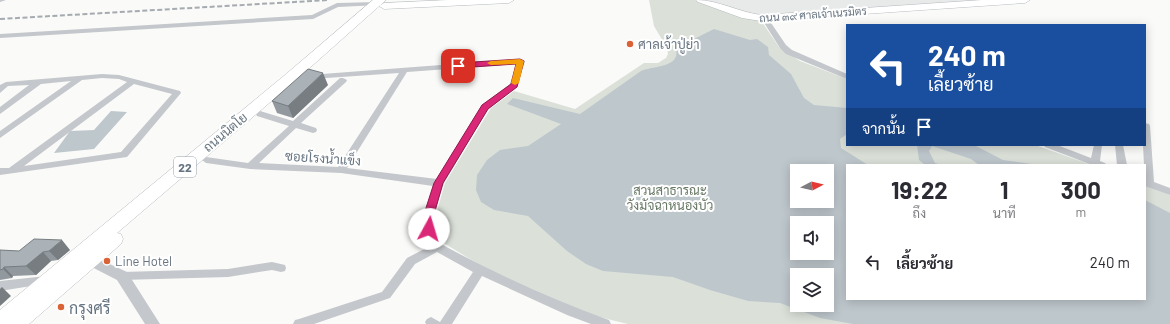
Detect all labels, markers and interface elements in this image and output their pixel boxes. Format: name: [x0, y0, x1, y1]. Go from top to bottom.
street label: ถนน ๓๙ ศาลเจ้าเนรมิตร: [759, 4, 867, 24]
place label: ศาลเจ้าปู่ย่า: [638, 35, 700, 54]
text: 240 m: [928, 38, 1006, 72]
marker: ศาลเจ้าปู่ย่า: [625, 39, 635, 49]
icon: left: [862, 40, 914, 92]
pin: [441, 49, 475, 83]
icon: arrive: [447, 55, 469, 77]
text: เลี้ยวซ้าย: [928, 73, 994, 95]
street label: ถนนนิตโย: [200, 109, 250, 155]
icon: arrive: [913, 116, 935, 138]
text: จากนั้น: [862, 119, 905, 137]
street label: ซอยโรงน้ำแข็ง: [285, 143, 362, 169]
road number: 22: [174, 157, 196, 177]
north arrow: [790, 164, 834, 208]
map controls: [790, 164, 834, 312]
text: 19:22: [891, 175, 948, 204]
text: 1: [1000, 175, 1008, 204]
text: 300: [1061, 175, 1101, 204]
park label: สวนสาธารณะ วังมัจฉาหนองบัว: [627, 182, 713, 213]
text: m: [1076, 204, 1086, 220]
text: ถึง: [913, 205, 926, 221]
text: นาที: [993, 205, 1016, 221]
position arrow: [408, 208, 450, 250]
button: sound: [790, 216, 834, 260]
icon: left: [862, 251, 884, 273]
place label: Line Hotel: [115, 253, 172, 269]
text: 240 m: [1090, 253, 1130, 271]
text: เลี้ยวซ้าย: [896, 254, 953, 272]
marker: Line Hotel: [102, 256, 112, 266]
button: layers: [790, 268, 834, 312]
place label: กรุงศรี: [69, 297, 111, 320]
marker: กรุงศรี: [56, 302, 66, 312]

